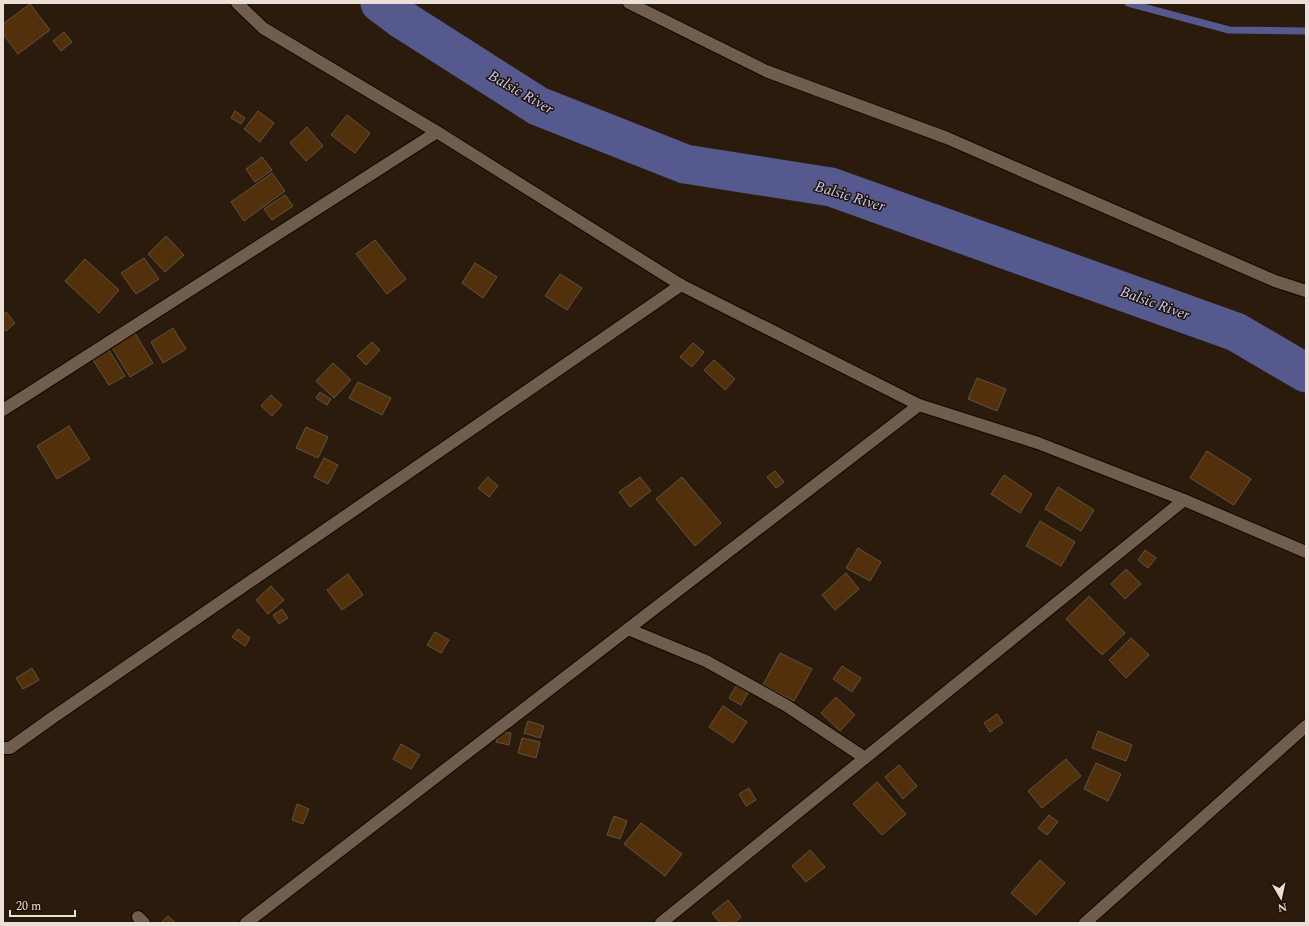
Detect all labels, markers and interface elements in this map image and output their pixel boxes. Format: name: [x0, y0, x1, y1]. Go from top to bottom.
water label: Balsic River: [484, 64, 559, 121]
water label: Balsic River: [812, 175, 889, 218]
water label: Balsic River: [1117, 280, 1194, 327]
north arrow: [1261, 878, 1301, 918]
scale bar: [10, 892, 75, 918]
text: 20 m: [16, 897, 41, 916]
text: N: [1277, 898, 1288, 916]

